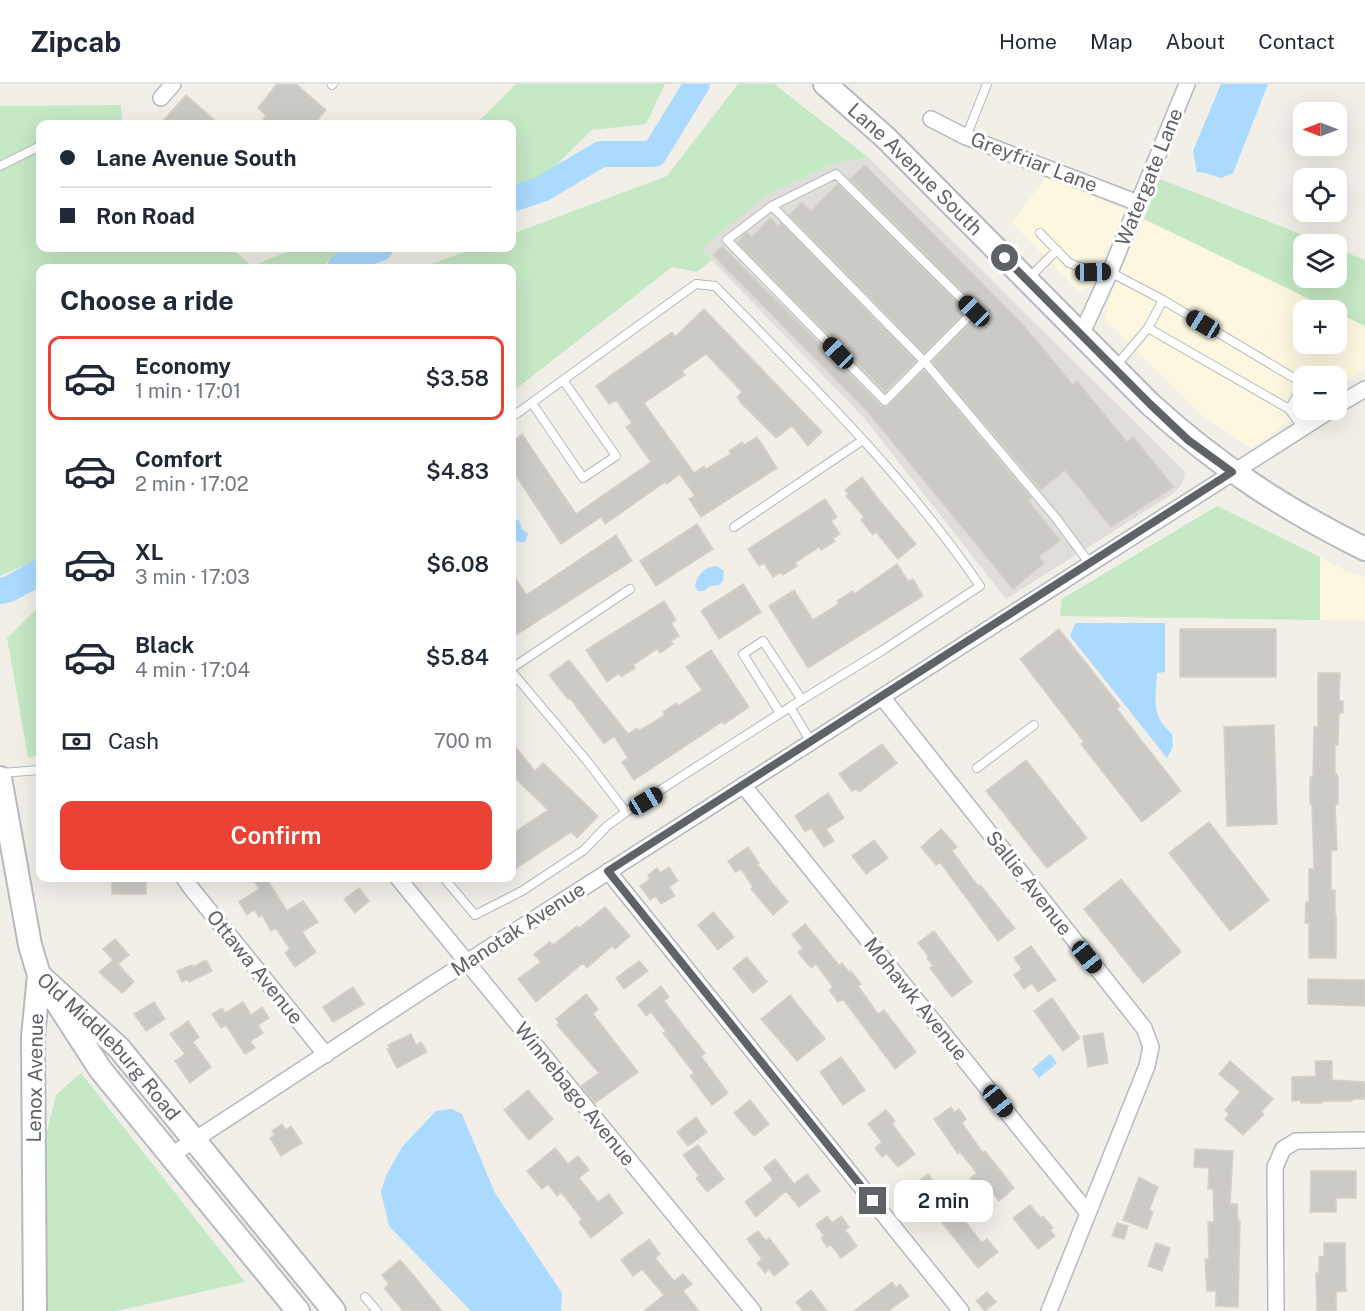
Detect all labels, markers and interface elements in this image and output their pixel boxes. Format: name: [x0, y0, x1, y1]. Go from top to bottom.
text: Zipcab: [30, 25, 121, 58]
text: Home: [999, 29, 1057, 54]
text: Map: [1090, 29, 1133, 54]
text: About: [1166, 29, 1225, 54]
text: Contact: [1258, 29, 1335, 54]
street label: Lane Avenue South: [843, 98, 988, 240]
north arrow: [1293, 102, 1347, 156]
map controls: [1293, 102, 1347, 420]
street label: Watergate Lane: [1110, 105, 1188, 249]
street label: Greyfriar Lane: [967, 127, 1101, 197]
text: Lane Avenue South: [96, 145, 297, 171]
button: locate: [1293, 168, 1347, 222]
text: Ron Road: [96, 203, 195, 229]
button: layers: [1293, 234, 1347, 288]
route start: [991, 244, 1018, 271]
car: [1075, 263, 1111, 281]
text: Choose a ride: [60, 284, 234, 316]
car: [955, 292, 993, 330]
button: +: [1293, 300, 1347, 354]
car: [1183, 307, 1223, 341]
car: [819, 334, 857, 372]
icon: car: [63, 351, 117, 405]
text: Economy: [135, 353, 231, 379]
text: $3.58: [425, 365, 489, 391]
button: −: [1293, 366, 1347, 420]
text: 1 min · 17:01: [135, 379, 241, 403]
icon: car: [63, 444, 117, 498]
text: Comfort: [135, 446, 222, 472]
text: $4.83: [426, 458, 489, 484]
text: 2 min · 17:02: [135, 472, 249, 496]
icon: car: [63, 537, 117, 591]
text: XL: [135, 539, 163, 565]
text: $6.08: [426, 551, 489, 577]
text: 3 min · 17:03: [135, 565, 250, 589]
icon: car: [63, 630, 117, 684]
text: Black: [135, 632, 194, 658]
text: $5.84: [426, 644, 489, 670]
text: 4 min · 17:04: [135, 658, 250, 682]
icon: cash: [60, 725, 93, 758]
text: Cash: [108, 728, 159, 754]
text: 700 m: [434, 729, 492, 753]
car: [626, 784, 666, 818]
button: Confirm: [60, 801, 492, 870]
street label: Sallie Avenue: [981, 826, 1077, 940]
street label: Manotak Avenue: [447, 877, 589, 981]
street label: Ottawa Avenue: [202, 905, 308, 1029]
street label: Mohawk Avenue: [859, 933, 973, 1065]
car: [1069, 937, 1105, 977]
street label: Old Middleburg Road: [32, 967, 185, 1125]
street label: Lenox Avenue: [22, 1013, 48, 1143]
street label: Winnebago Avenue: [510, 1017, 640, 1171]
car: [980, 1081, 1016, 1121]
callout: 2 min: [894, 1180, 993, 1222]
route end: [859, 1187, 886, 1214]
text: 2 min: [918, 1189, 969, 1213]

